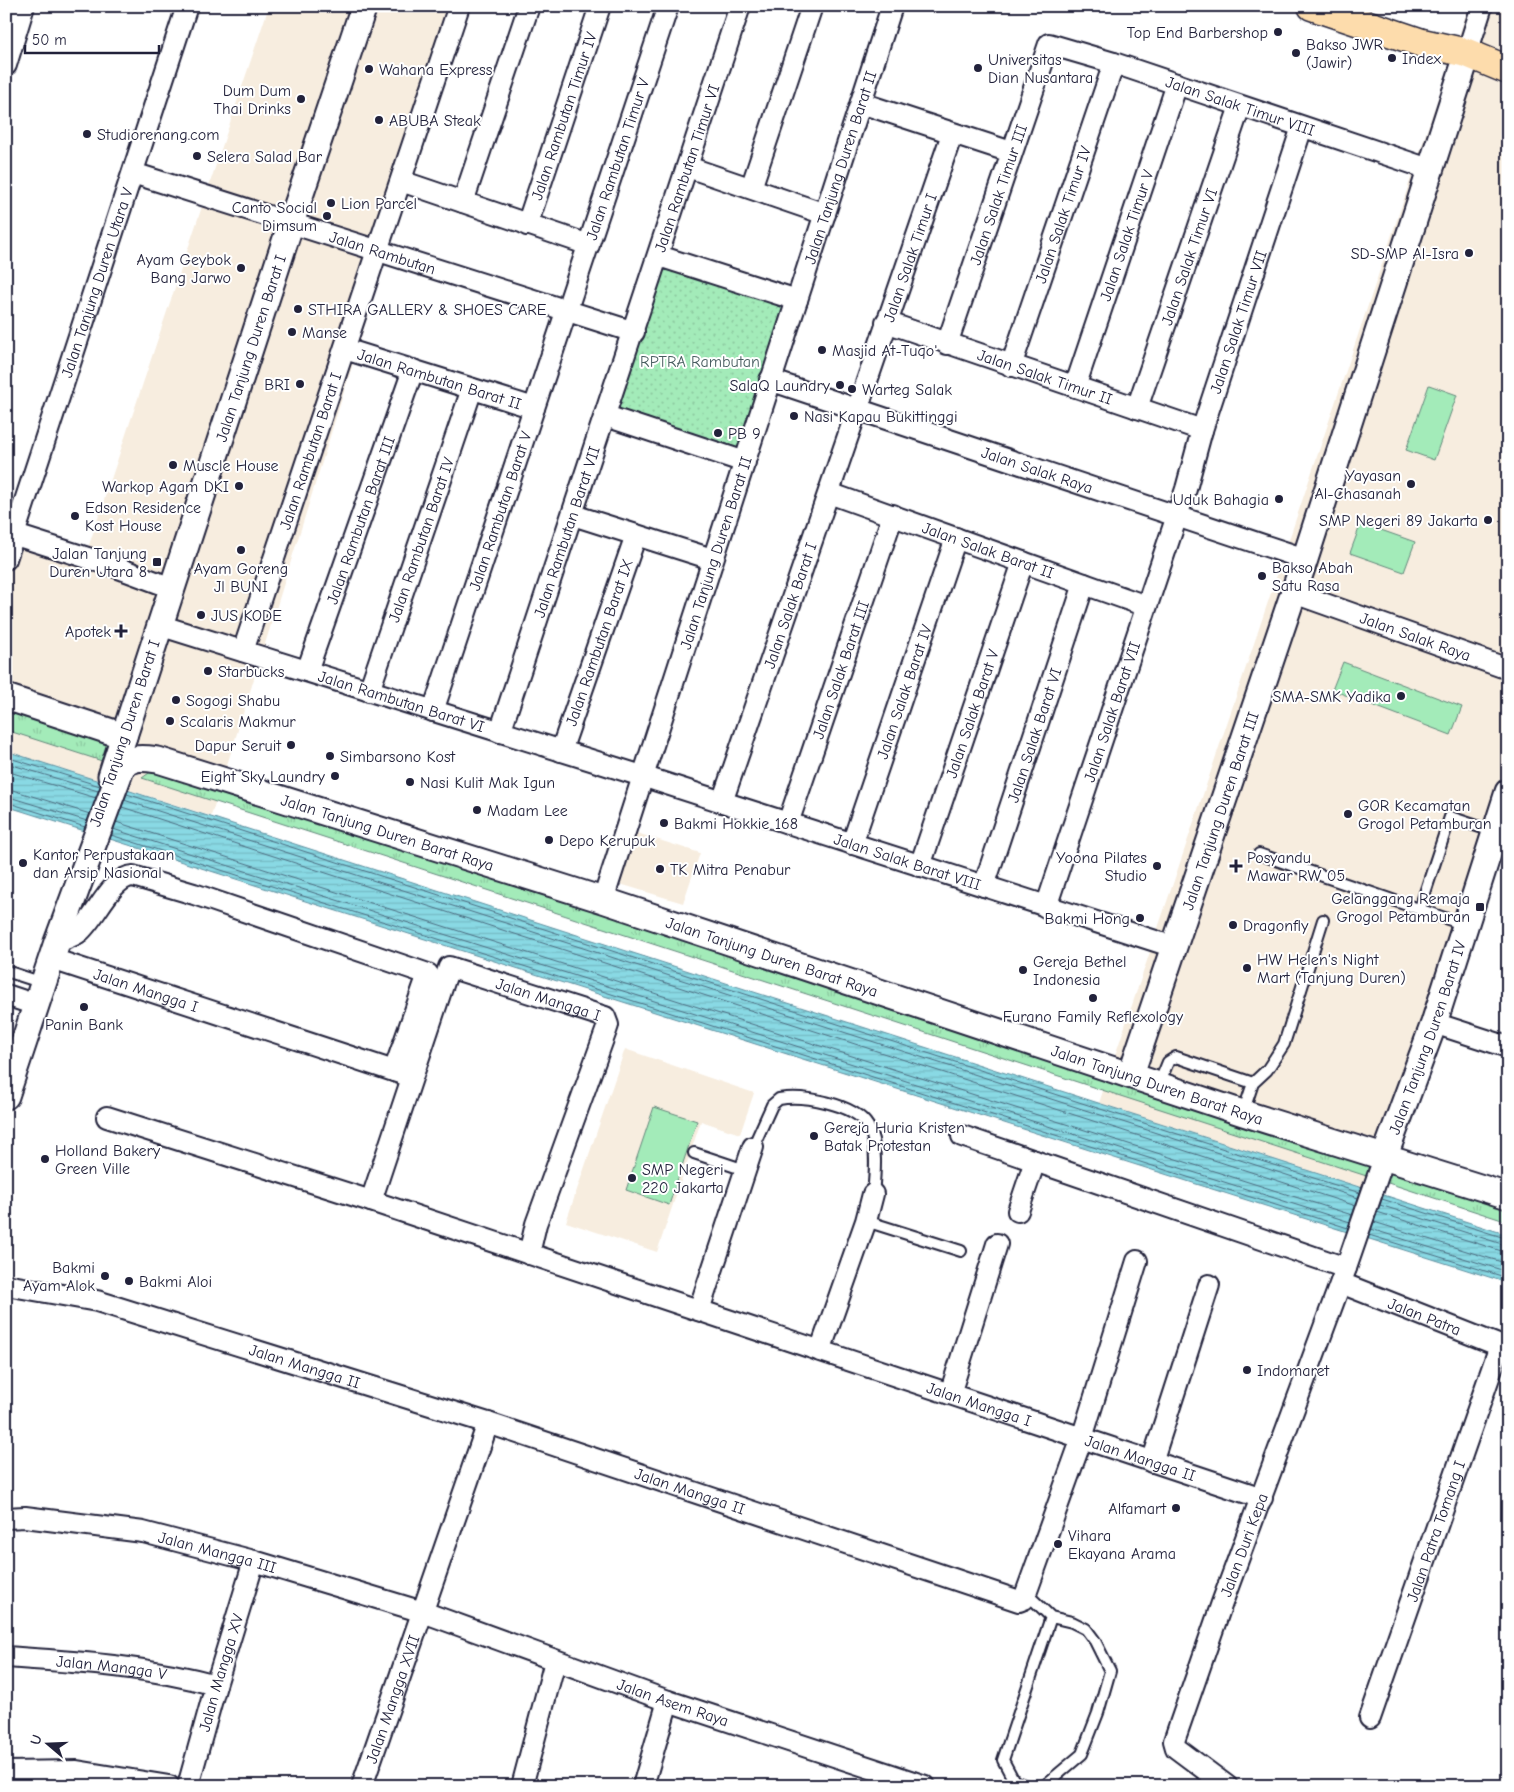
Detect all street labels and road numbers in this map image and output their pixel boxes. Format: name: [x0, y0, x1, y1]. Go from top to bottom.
street label: Jalan Rambutan Timur IV: [528, 30, 601, 202]
street label: Jalan Tanjung Duren Barat II: [801, 69, 880, 266]
street label: Jalan Salak Timur VIII: [1163, 73, 1317, 140]
street label: Jalan Rambutan Timur V: [583, 76, 653, 242]
street label: Jalan Rambutan Timur VI: [651, 82, 724, 255]
street label: Jalan Salak Timur III: [967, 122, 1031, 267]
street label: Jalan Salak Timur IV: [1032, 144, 1095, 286]
street label: Jalan Salak Timur V: [1097, 167, 1158, 304]
street label: Jalan Tanjung Duren Utara V: [58, 185, 137, 380]
street label: Jalan Salak Timur VI: [1158, 186, 1221, 328]
street label: Jalan Salak Timur I: [880, 191, 941, 324]
street label: Jalan Rambutan: [327, 228, 438, 278]
street label: Jalan Salak Timur VII: [1207, 248, 1271, 396]
street label: Jalan Tanjung Duren Barat I: [212, 253, 290, 444]
street label: Jalan Rambutan Barat II: [355, 345, 523, 413]
street label: Jalan Salak Timur II: [975, 346, 1114, 409]
street label: Jalan Rambutan Barat I: [276, 370, 346, 532]
street label: Jalan Rambutan Barat V: [466, 429, 536, 593]
street label: Jalan Rambutan Barat III: [323, 434, 399, 607]
street label: Jalan Salak Raya: [979, 443, 1095, 497]
street label: Jalan Rambutan Barat VII: [530, 444, 604, 620]
street label: Jalan Tanjung Duren Barat II: [677, 454, 756, 652]
street label: Jalan Rambutan Barat IV: [385, 455, 458, 625]
street label: Jalan Salak Barat II: [920, 519, 1056, 582]
street label: Jalan Salak Barat I: [761, 540, 821, 671]
street label: Jalan Rambutan Barat IX: [562, 557, 637, 729]
street label: Jalan Salak Barat III: [809, 599, 873, 741]
street label: Jalan Salak Raya: [1357, 609, 1473, 665]
street label: Jalan Salak Barat IV: [874, 622, 936, 761]
street label: Jalan Tanjung Duren Barat I: [86, 638, 164, 829]
street label: Jalan Salak Barat VII: [1080, 639, 1144, 785]
street label: Jalan Salak Barat V: [942, 647, 1003, 780]
street label: Jalan Salak Barat VI: [1004, 666, 1066, 805]
street label: Jalan Rambutan Barat VI: [316, 667, 486, 736]
street label: Jalan Tanjung Duren Barat III: [1179, 709, 1263, 912]
street label: Jalan Tanjung Duren Barat Raya: [279, 791, 496, 875]
street label: Jalan Salak Barat VIII: [831, 830, 983, 894]
street label: Jalan Tanjung Duren Barat Raya: [664, 914, 880, 1001]
street label: Jalan Tanjung Duren Barat IV: [1386, 938, 1470, 1137]
street label: Jalan Mangga I: [91, 965, 200, 1016]
street label: Jalan Mangga I: [493, 975, 603, 1025]
street label: Jalan Tanjung Duren Barat Raya: [1049, 1042, 1265, 1129]
street label: Jalan Patra: [1385, 1294, 1463, 1340]
street label: Jalan Mangga II: [247, 1341, 362, 1393]
street label: Jalan Mangga I: [924, 1379, 1033, 1430]
street label: Jalan Mangga II: [1082, 1432, 1198, 1485]
street label: Jalan Patra Tomang I: [1403, 1458, 1469, 1604]
street label: Jalan Mangga II: [632, 1465, 747, 1519]
street label: Jalan Duri Kepa: [1217, 1491, 1272, 1599]
street label: Jalan Mangga III: [156, 1528, 278, 1577]
street label: Jalan Mangga XV: [195, 1611, 247, 1734]
street label: Jalan Mangga XVII: [363, 1633, 424, 1766]
street label: Jalan Mangga V: [55, 1653, 169, 1684]
street label: Jalan Asem Raya: [614, 1675, 731, 1730]

